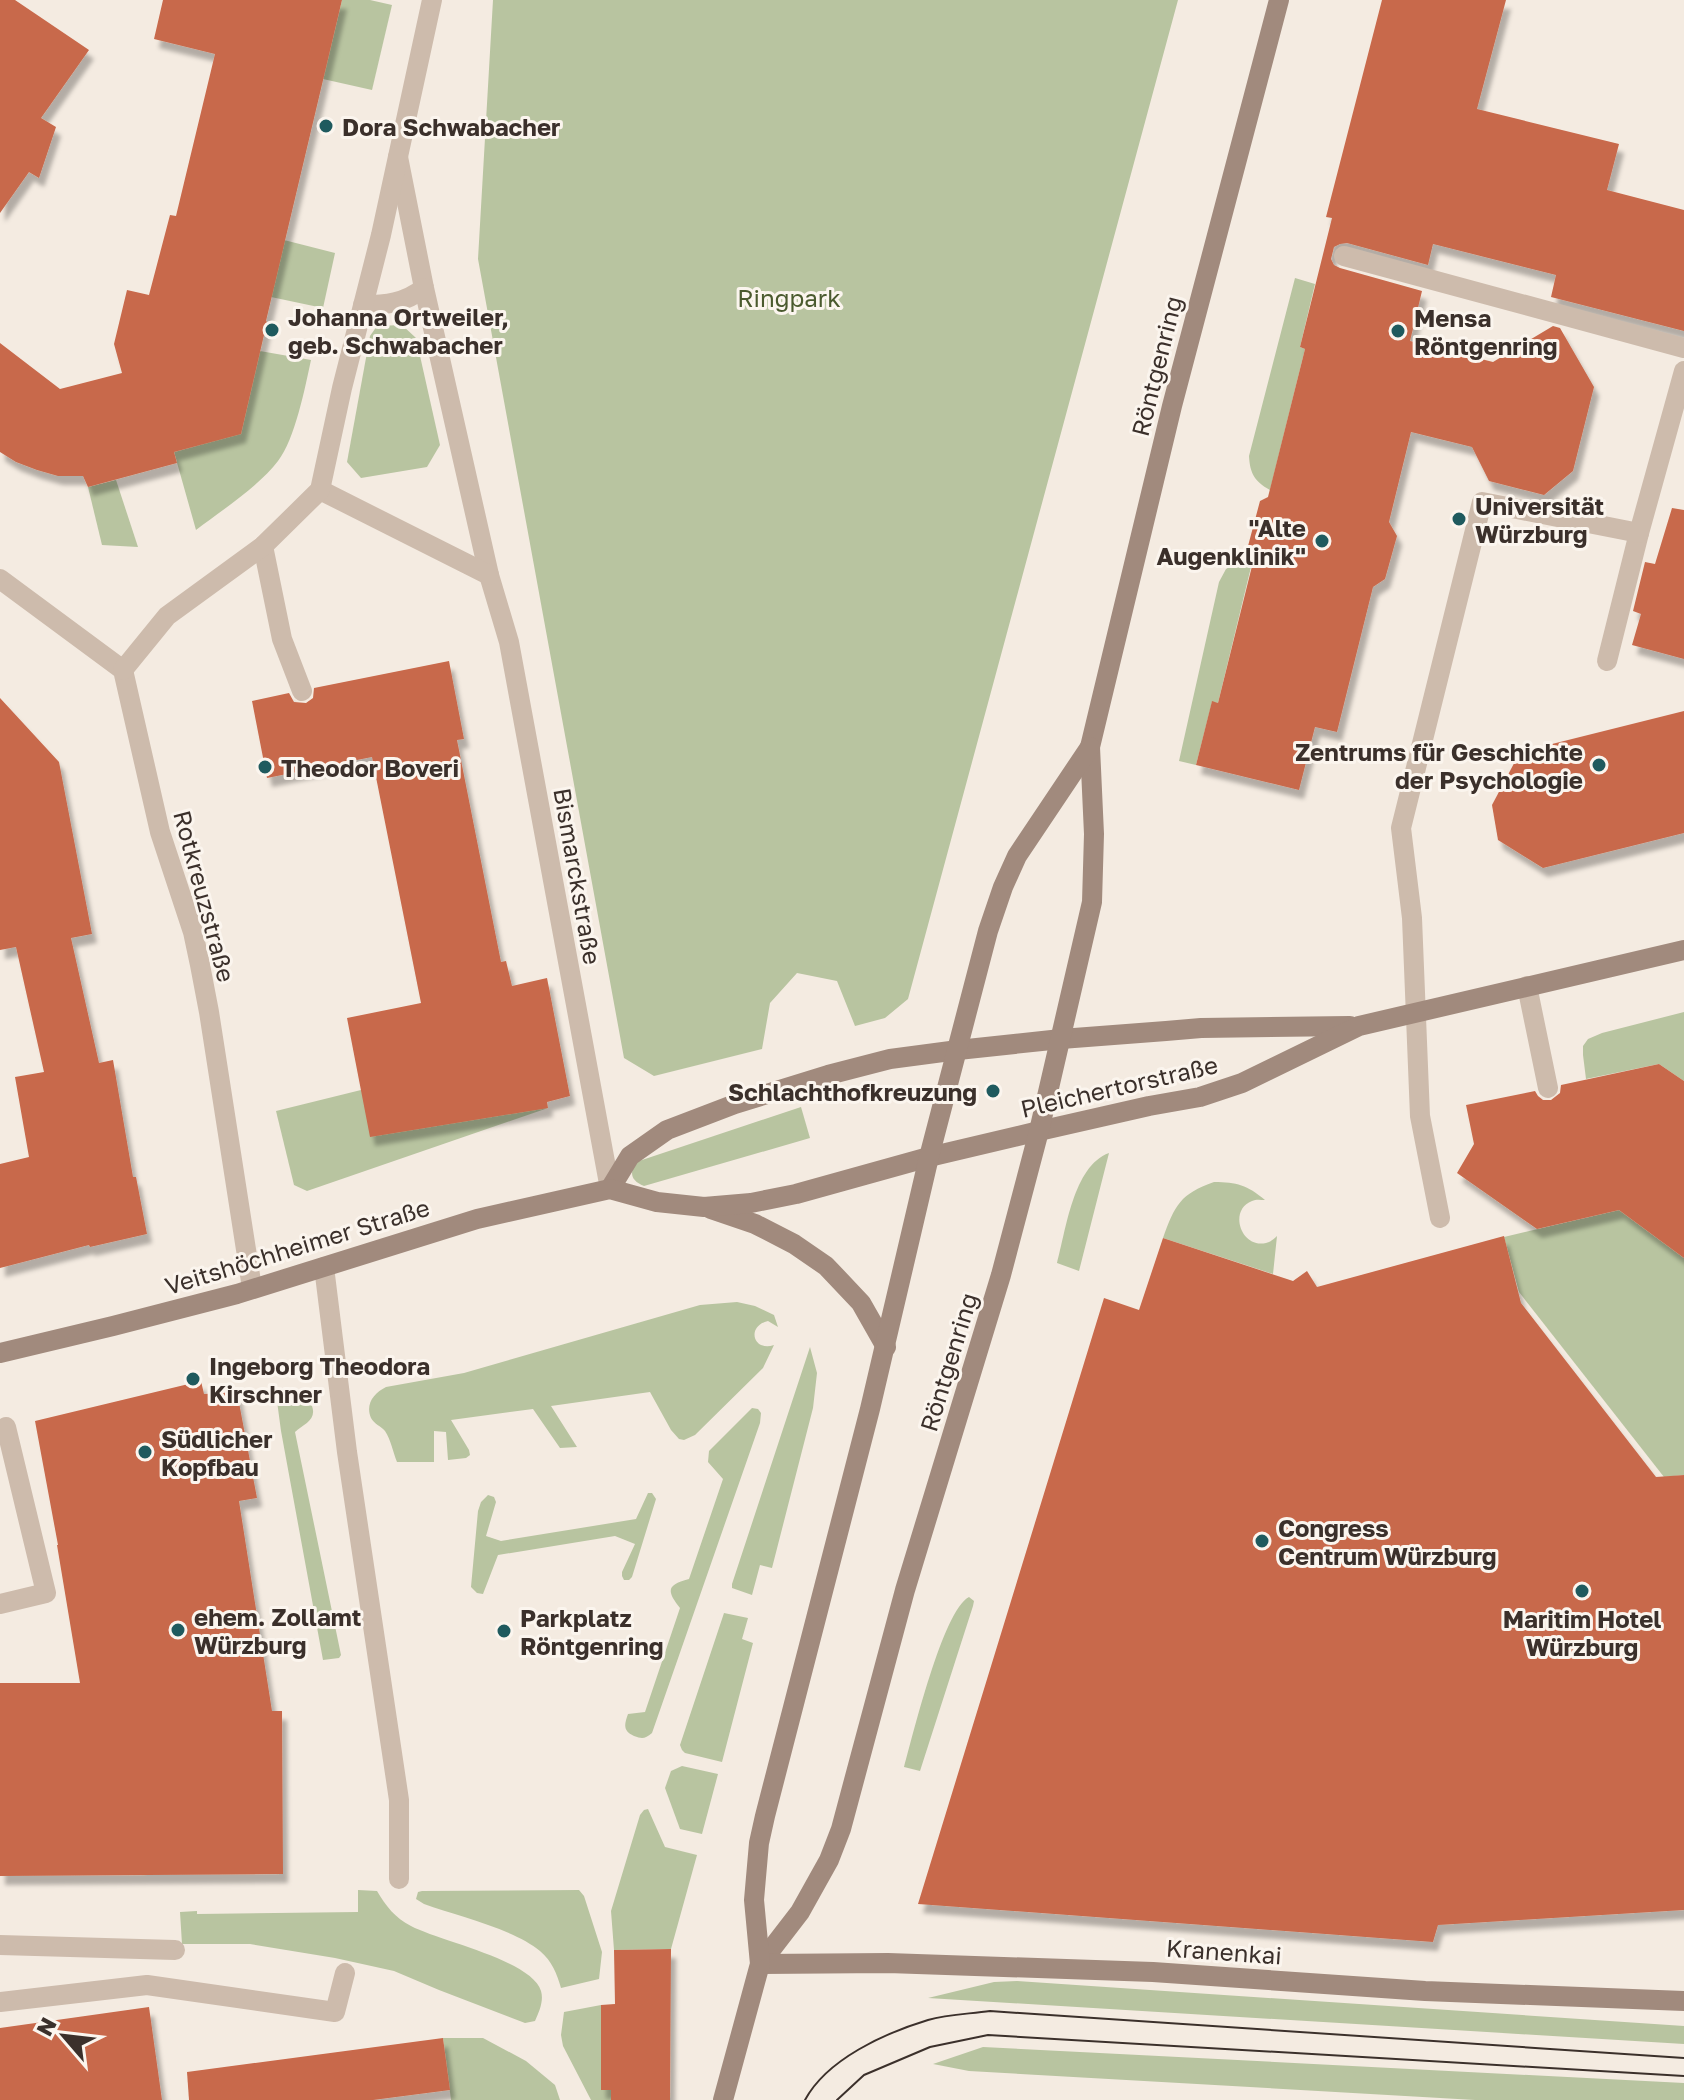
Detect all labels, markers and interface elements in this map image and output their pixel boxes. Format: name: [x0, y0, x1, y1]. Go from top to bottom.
place label: Dora Schwabacher: [342, 112, 560, 141]
marker: Dora Schwabacher: [317, 117, 335, 135]
park label: Ringpark: [737, 283, 841, 312]
street label: Röntgenring: [1125, 293, 1187, 439]
place label: Johanna Ortweiler, geb. Schwabacher: [288, 302, 509, 359]
place label: Mensa Röntgenring: [1414, 303, 1557, 360]
marker: Johanna Ortweiler, geb. Schwabacher: [263, 321, 281, 339]
marker: Mensa Röntgenring: [1389, 322, 1407, 340]
place label: Universität Würzburg: [1475, 491, 1604, 548]
marker: Universität Würzburg: [1450, 510, 1468, 528]
place label: "Alte Augenklinik": [1157, 513, 1306, 570]
marker: "Alte Augenklinik": [1313, 532, 1331, 550]
place label: Zentrums für Geschichte der Psychologie: [1295, 737, 1583, 794]
place label: Theodor Boveri: [281, 753, 459, 782]
marker: Zentrums für Geschichte der Psychologie: [1590, 756, 1608, 774]
marker: Theodor Boveri: [256, 758, 274, 776]
street label: Bismarckstraße: [548, 786, 608, 966]
street label: Rotkreuzstraße: [168, 807, 242, 985]
street label: Pleichertorstraße: [1018, 1049, 1220, 1123]
place label: Schlachthofkreuzung: [728, 1077, 977, 1106]
marker: Schlachthofkreuzung: [984, 1082, 1002, 1100]
street label: Veitshöchheimer Straße: [161, 1192, 433, 1300]
street label: Röntgenring: [913, 1289, 983, 1435]
place label: Ingeborg Theodora Kirschner: [209, 1351, 430, 1408]
marker: Ingeborg Theodora Kirschner: [184, 1370, 202, 1388]
place label: Südlicher Kopfbau: [161, 1424, 273, 1481]
marker: Südlicher Kopfbau: [136, 1443, 154, 1461]
place label: Congress Centrum Würzburg: [1278, 1513, 1496, 1570]
marker: Congress Centrum Würzburg: [1253, 1532, 1271, 1550]
marker: Maritim Hotel Würzburg: [1573, 1582, 1591, 1600]
place label: ehem. Zollamt Würzburg: [194, 1602, 361, 1659]
place label: Parkplatz Röntgenring: [520, 1603, 663, 1660]
place label: Maritim Hotel Würzburg: [1503, 1604, 1661, 1661]
marker: ehem. Zollamt Würzburg: [169, 1621, 187, 1639]
marker: Parkplatz Röntgenring: [495, 1622, 513, 1640]
street label: Kranenkai: [1165, 1932, 1283, 1970]
north arrow: [24, 1996, 104, 2076]
text: N: [30, 2013, 62, 2040]

